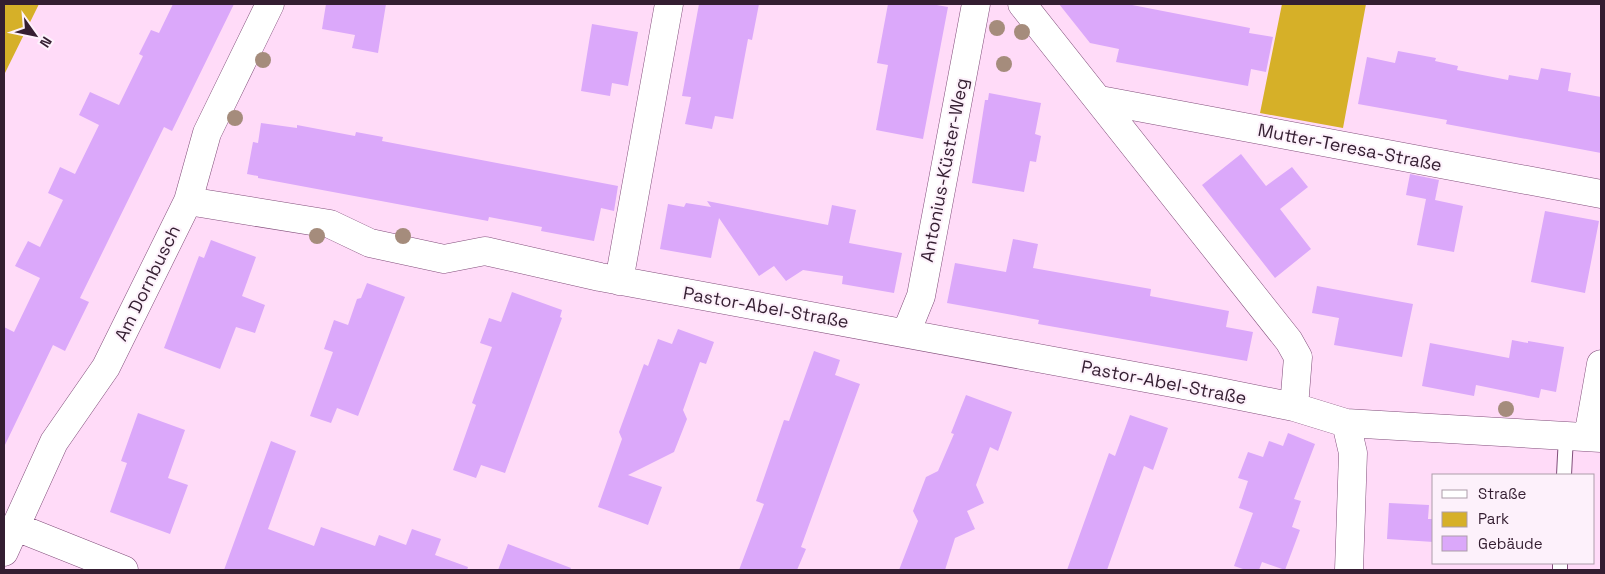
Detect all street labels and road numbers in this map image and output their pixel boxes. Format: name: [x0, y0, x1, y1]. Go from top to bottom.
street label: Antonius-Küster-Weg: [915, 76, 973, 264]
street label: Mutter-Teresa-Straße: [1256, 118, 1444, 176]
street label: Am Dornbusch: [109, 221, 185, 345]
street label: Pastor-Abel-Straße: [681, 281, 851, 333]
street label: Pastor-Abel-Straße: [1079, 355, 1249, 409]

